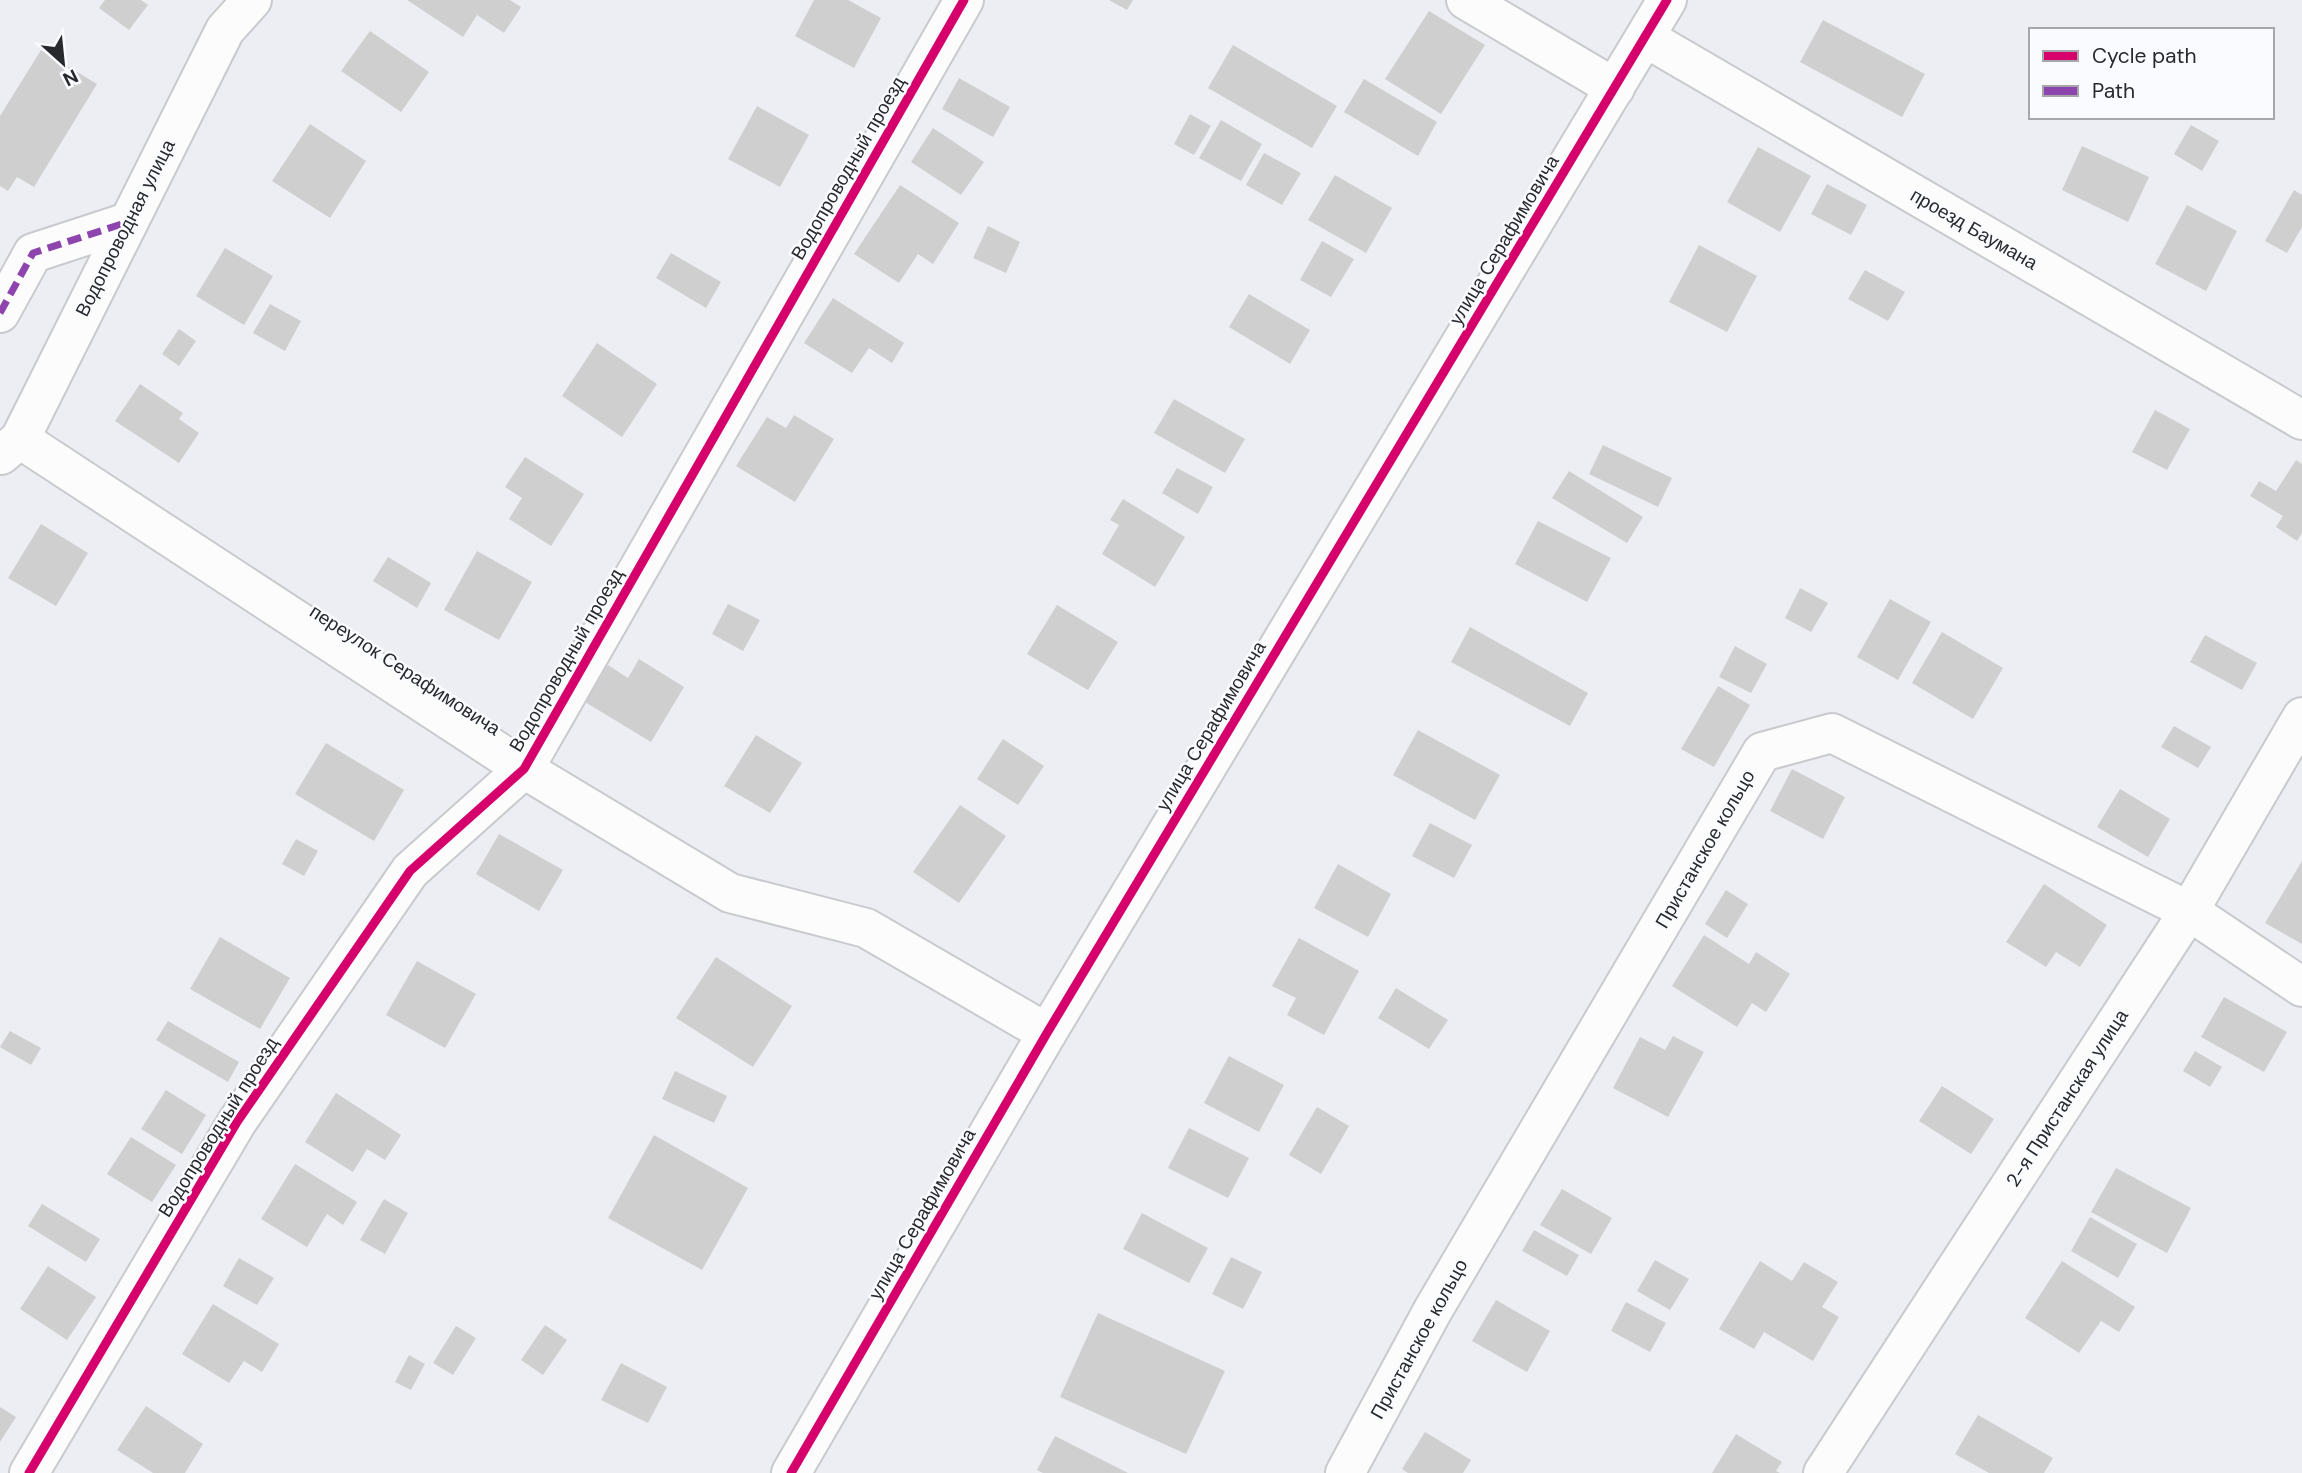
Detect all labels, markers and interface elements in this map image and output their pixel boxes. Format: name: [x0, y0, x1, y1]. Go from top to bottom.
north arrow: [28, 28, 98, 98]
legend: [2029, 28, 2274, 119]
text: Cycle path: [2092, 42, 2197, 70]
text: N: [59, 63, 82, 92]
street label: Водопроводный проезд: [785, 72, 911, 264]
text: Path: [2092, 77, 2135, 105]
street label: Водопроводная улица: [69, 135, 181, 321]
street label: улица Серафимовича: [1443, 150, 1565, 329]
street label: проезд Баумана: [1906, 182, 2042, 276]
street label: Водопроводный проезд: [503, 564, 629, 756]
street label: переулок Серафимовича: [305, 599, 505, 741]
street label: улица Серафимовича: [1150, 636, 1272, 815]
street label: Пристанское кольцо: [1649, 765, 1761, 933]
street label: 2-я Пристанская улица: [2000, 1004, 2134, 1192]
street label: Водопроводный проезд: [152, 1032, 284, 1222]
street label: улица Серафимовича: [863, 1123, 981, 1304]
street label: Пристанское кольцо: [1365, 1255, 1473, 1423]

